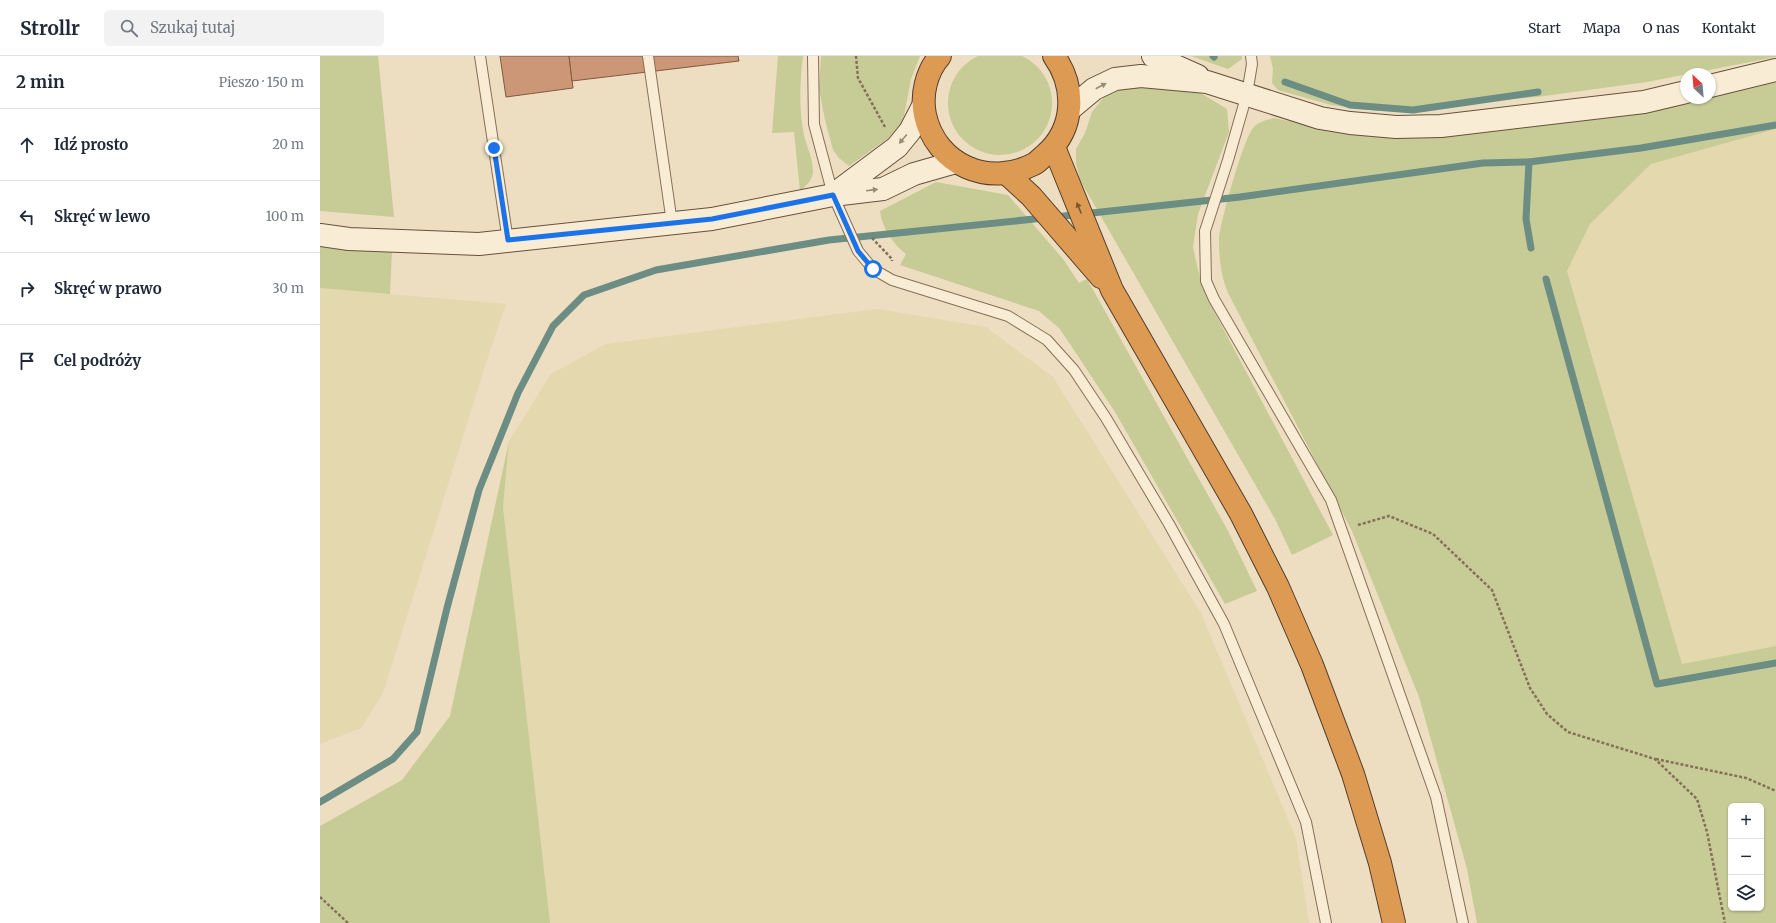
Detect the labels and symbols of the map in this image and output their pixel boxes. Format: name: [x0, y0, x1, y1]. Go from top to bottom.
north arrow: [1680, 68, 1716, 104]
one-way arrow: [1095, 83, 1106, 89]
one-way arrow: [898, 134, 907, 145]
route end: [485, 139, 503, 157]
one-way arrow: [866, 187, 878, 193]
one-way arrow: [1075, 201, 1081, 213]
route start: [864, 260, 882, 278]

